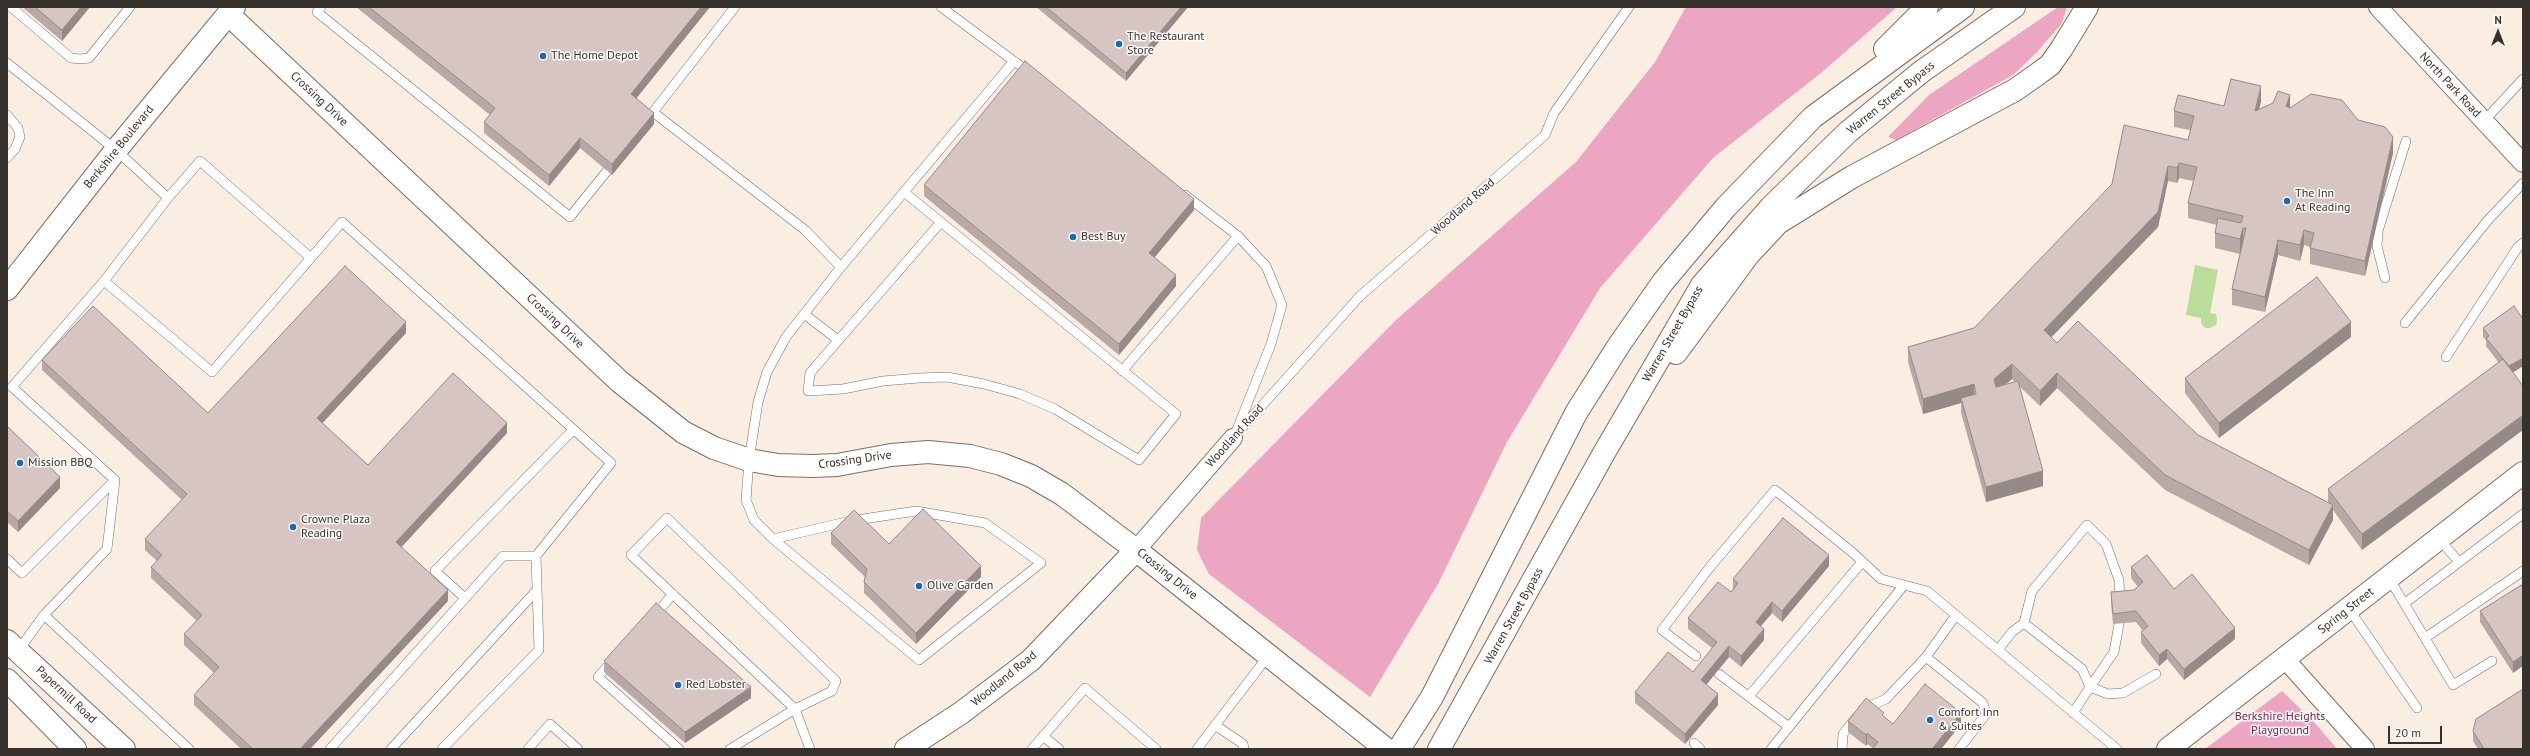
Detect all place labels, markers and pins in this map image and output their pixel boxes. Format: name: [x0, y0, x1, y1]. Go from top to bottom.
place label: The Restaurant Store: [1127, 30, 1204, 58]
marker: The Restaurant Store: [1114, 39, 1124, 49]
place label: The Home Depot: [551, 49, 638, 63]
marker: The Home Depot: [538, 51, 548, 61]
place label: The Inn At Reading: [2295, 187, 2350, 215]
marker: The Inn At Reading: [2282, 196, 2292, 206]
place label: Best Buy: [1081, 230, 1125, 244]
marker: Best Buy: [1068, 232, 1078, 242]
place label: Mission BBQ: [28, 456, 92, 470]
marker: Mission BBQ: [15, 458, 25, 468]
place label: Crowne Plaza Reading: [301, 513, 370, 541]
marker: Crowne Plaza Reading: [288, 522, 298, 532]
place label: Olive Garden: [927, 579, 993, 593]
marker: Olive Garden: [914, 581, 924, 591]
place label: Red Lobster: [686, 678, 746, 692]
marker: Red Lobster: [673, 680, 683, 690]
place label: Comfort Inn & Suites: [1938, 706, 1999, 734]
marker: Comfort Inn & Suites: [1925, 715, 1935, 725]

